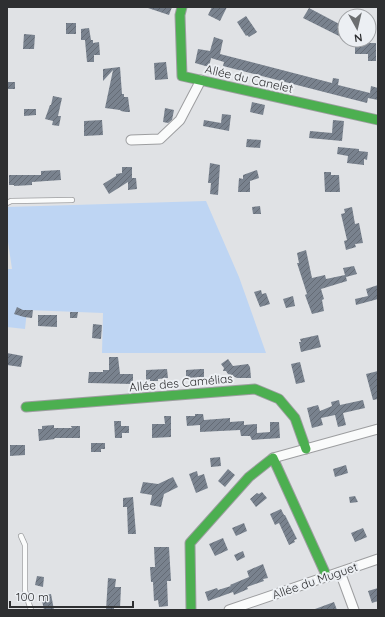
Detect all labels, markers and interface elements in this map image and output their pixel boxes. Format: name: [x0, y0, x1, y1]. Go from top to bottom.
north arrow: [337, 8, 377, 48]
text: N: [353, 30, 363, 45]
street label: Allée du Canelet: [204, 61, 295, 96]
street label: Allée des Camélias: [128, 370, 234, 395]
street label: Allée du Muguet: [270, 559, 359, 602]
scale bar: [10, 583, 133, 609]
text: 100 m: [16, 589, 49, 604]

